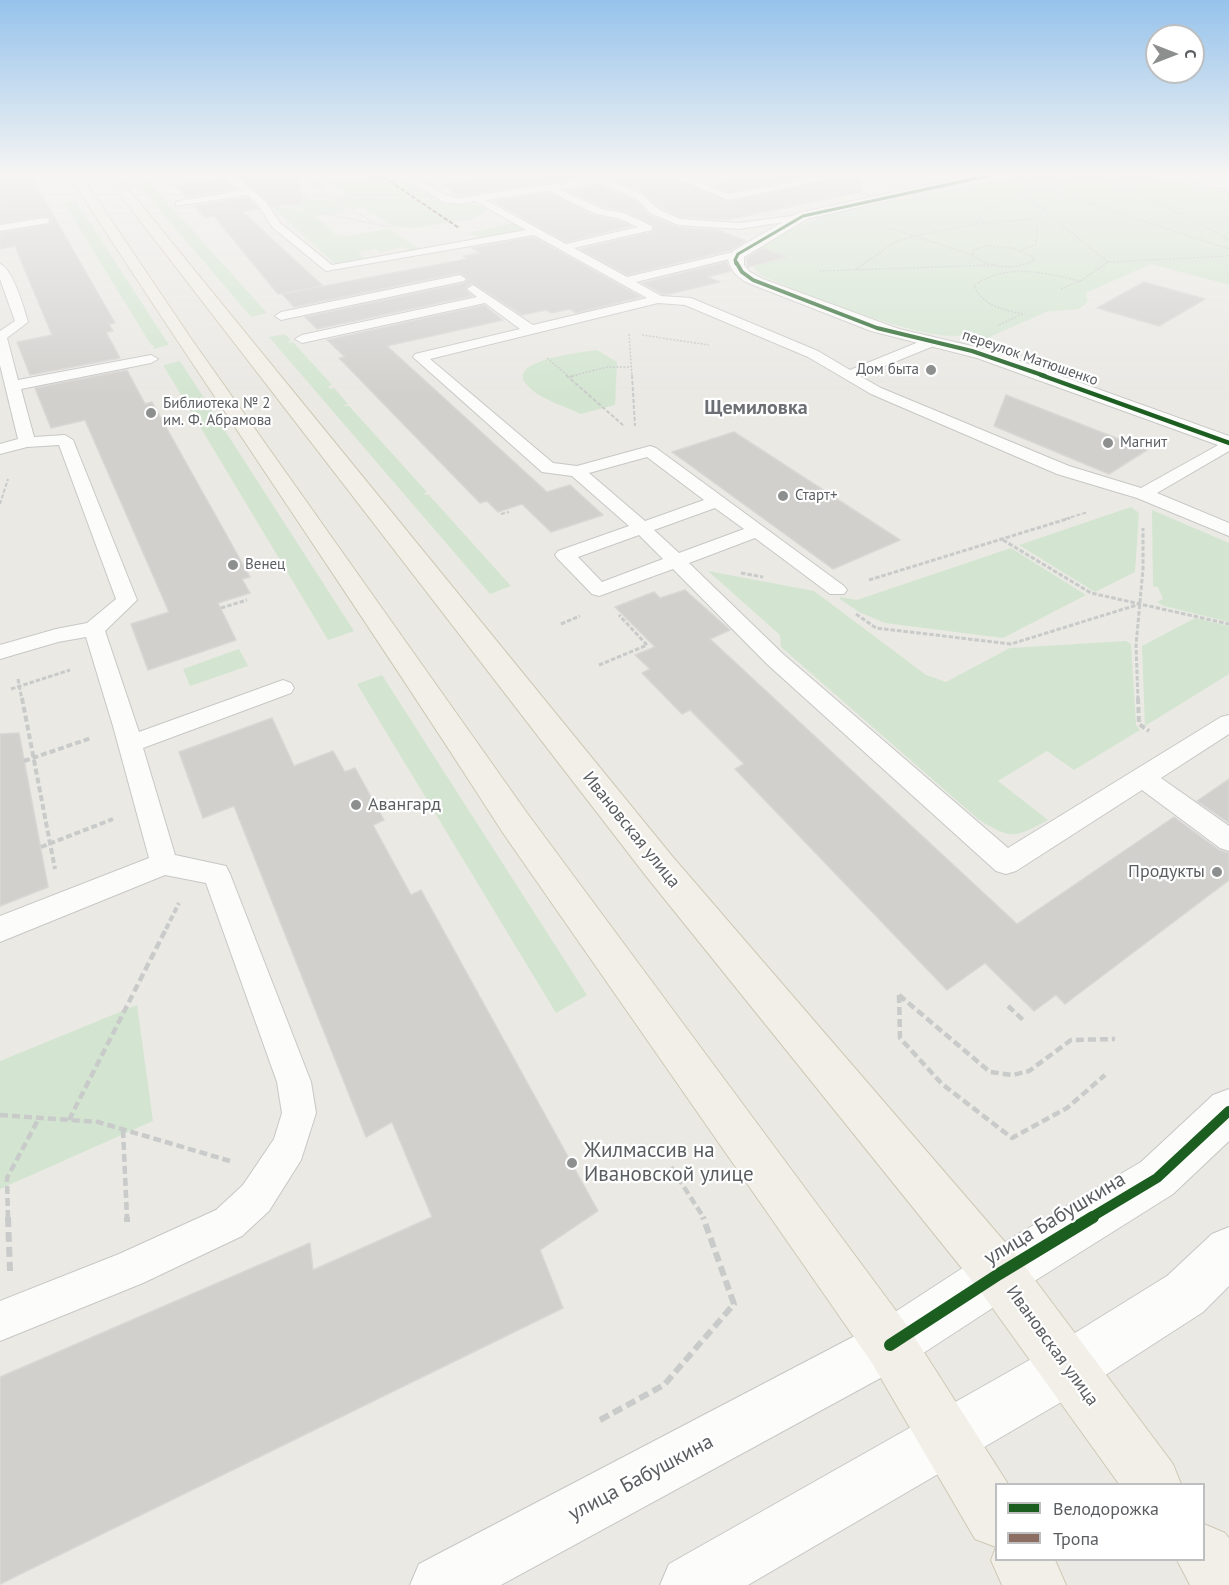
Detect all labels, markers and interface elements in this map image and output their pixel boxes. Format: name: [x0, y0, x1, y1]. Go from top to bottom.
north arrow: [1145, 24, 1205, 84]
text: С: [1181, 50, 1201, 58]
street label: переулок Матюшенко: [960, 326, 1100, 390]
place label: Дом быта: [856, 361, 919, 379]
marker: Дом быта: [924, 363, 938, 377]
place label: Библиотека № 2 им. Ф. Абрамова: [163, 395, 272, 430]
district label: Щемиловка: [704, 396, 808, 420]
marker: Библиотека № 2 им. Ф. Абрамова: [144, 406, 158, 420]
place label: Магнит: [1120, 434, 1167, 452]
marker: Магнит: [1101, 436, 1115, 450]
place label: Старт+: [795, 487, 837, 505]
marker: Старт+: [776, 489, 790, 503]
place label: Венец: [245, 556, 285, 574]
marker: Венец: [226, 558, 240, 572]
street label: Ивановская улица: [578, 768, 684, 892]
place label: Авангард: [368, 794, 441, 816]
marker: Авангард: [349, 798, 363, 812]
place label: Продукты: [1128, 861, 1205, 883]
marker: Продукты: [1210, 865, 1224, 879]
place label: Жилмассив на Ивановской улице: [584, 1138, 754, 1188]
marker: Жилмассив на Ивановской улице: [565, 1156, 579, 1170]
street label: улица Бабушкина: [980, 1167, 1130, 1271]
street label: Ивановская улица: [1001, 1282, 1103, 1410]
street label: улица Бабушкина: [564, 1429, 718, 1527]
legend: [995, 1483, 1205, 1561]
text: Велодорожка: [1053, 1497, 1159, 1520]
text: Тропа: [1053, 1527, 1099, 1550]

